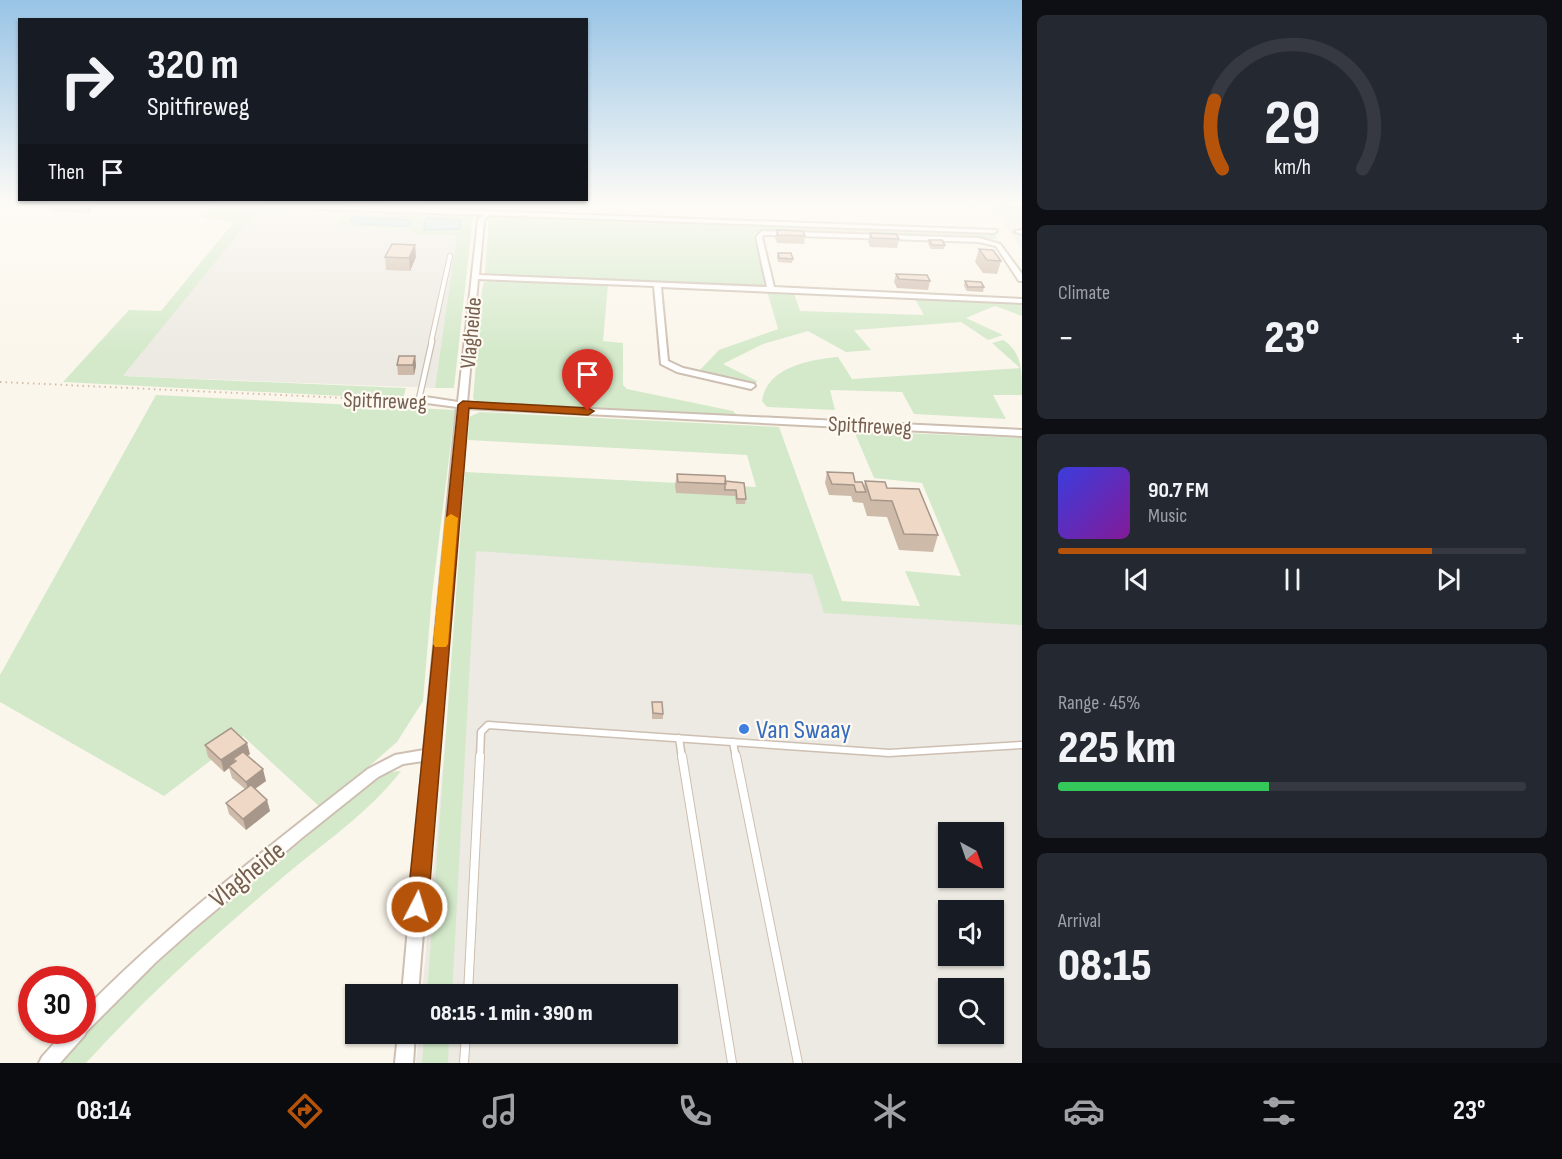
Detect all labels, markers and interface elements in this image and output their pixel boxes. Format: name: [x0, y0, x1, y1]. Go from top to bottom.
text: 320 m: [147, 40, 239, 91]
icon: right: [48, 42, 126, 120]
text: 29: [1264, 87, 1320, 162]
text: Spitfireweg: [147, 91, 250, 123]
icon: arrive: [96, 156, 129, 189]
text: km/h: [1273, 156, 1311, 181]
text: Then: [48, 159, 84, 186]
text: Climate: [1058, 281, 1110, 305]
street label: Vlagheide: [455, 296, 488, 370]
text: 23°: [1264, 311, 1320, 366]
text: −: [1058, 318, 1074, 358]
text: +: [1510, 318, 1526, 358]
pin: [562, 349, 613, 411]
icon: arrive: [571, 358, 604, 391]
street label: Spitfireweg: [343, 387, 427, 416]
street label: Spitfireweg: [827, 411, 913, 442]
text: 90.7 FM: [1148, 477, 1209, 504]
text: Music: [1148, 504, 1187, 528]
icon: previous: [1120, 563, 1153, 596]
icon: pause: [1276, 563, 1309, 596]
icon: next: [1432, 563, 1465, 596]
text: Range · 45%: [1058, 691, 1140, 715]
place label: Van Swaay: [756, 714, 851, 746]
text: 225 km: [1058, 721, 1176, 776]
marker: Van Swaay: [737, 722, 751, 736]
north arrow: [938, 822, 1004, 888]
map controls: [938, 822, 1004, 1044]
street label: Vlagheide: [203, 835, 292, 915]
position arrow: [385, 875, 449, 939]
button: sound: [938, 900, 1004, 966]
text: Arrival: [1058, 909, 1101, 933]
text: 08:15: [1058, 939, 1152, 994]
speed limit sign: 30: [18, 966, 96, 1044]
button: search: [938, 978, 1004, 1044]
text: 08:15 · 1 min · 390 m: [430, 1000, 593, 1027]
icon: directions: [284, 1090, 326, 1132]
icon: music: [479, 1090, 521, 1132]
icon: phone: [674, 1090, 716, 1132]
icon: climate: [869, 1090, 911, 1132]
icon: car: [1063, 1090, 1105, 1132]
icon: filters: [1258, 1090, 1300, 1132]
text: 08:14: [76, 1095, 131, 1127]
text: 23°: [1453, 1095, 1485, 1127]

